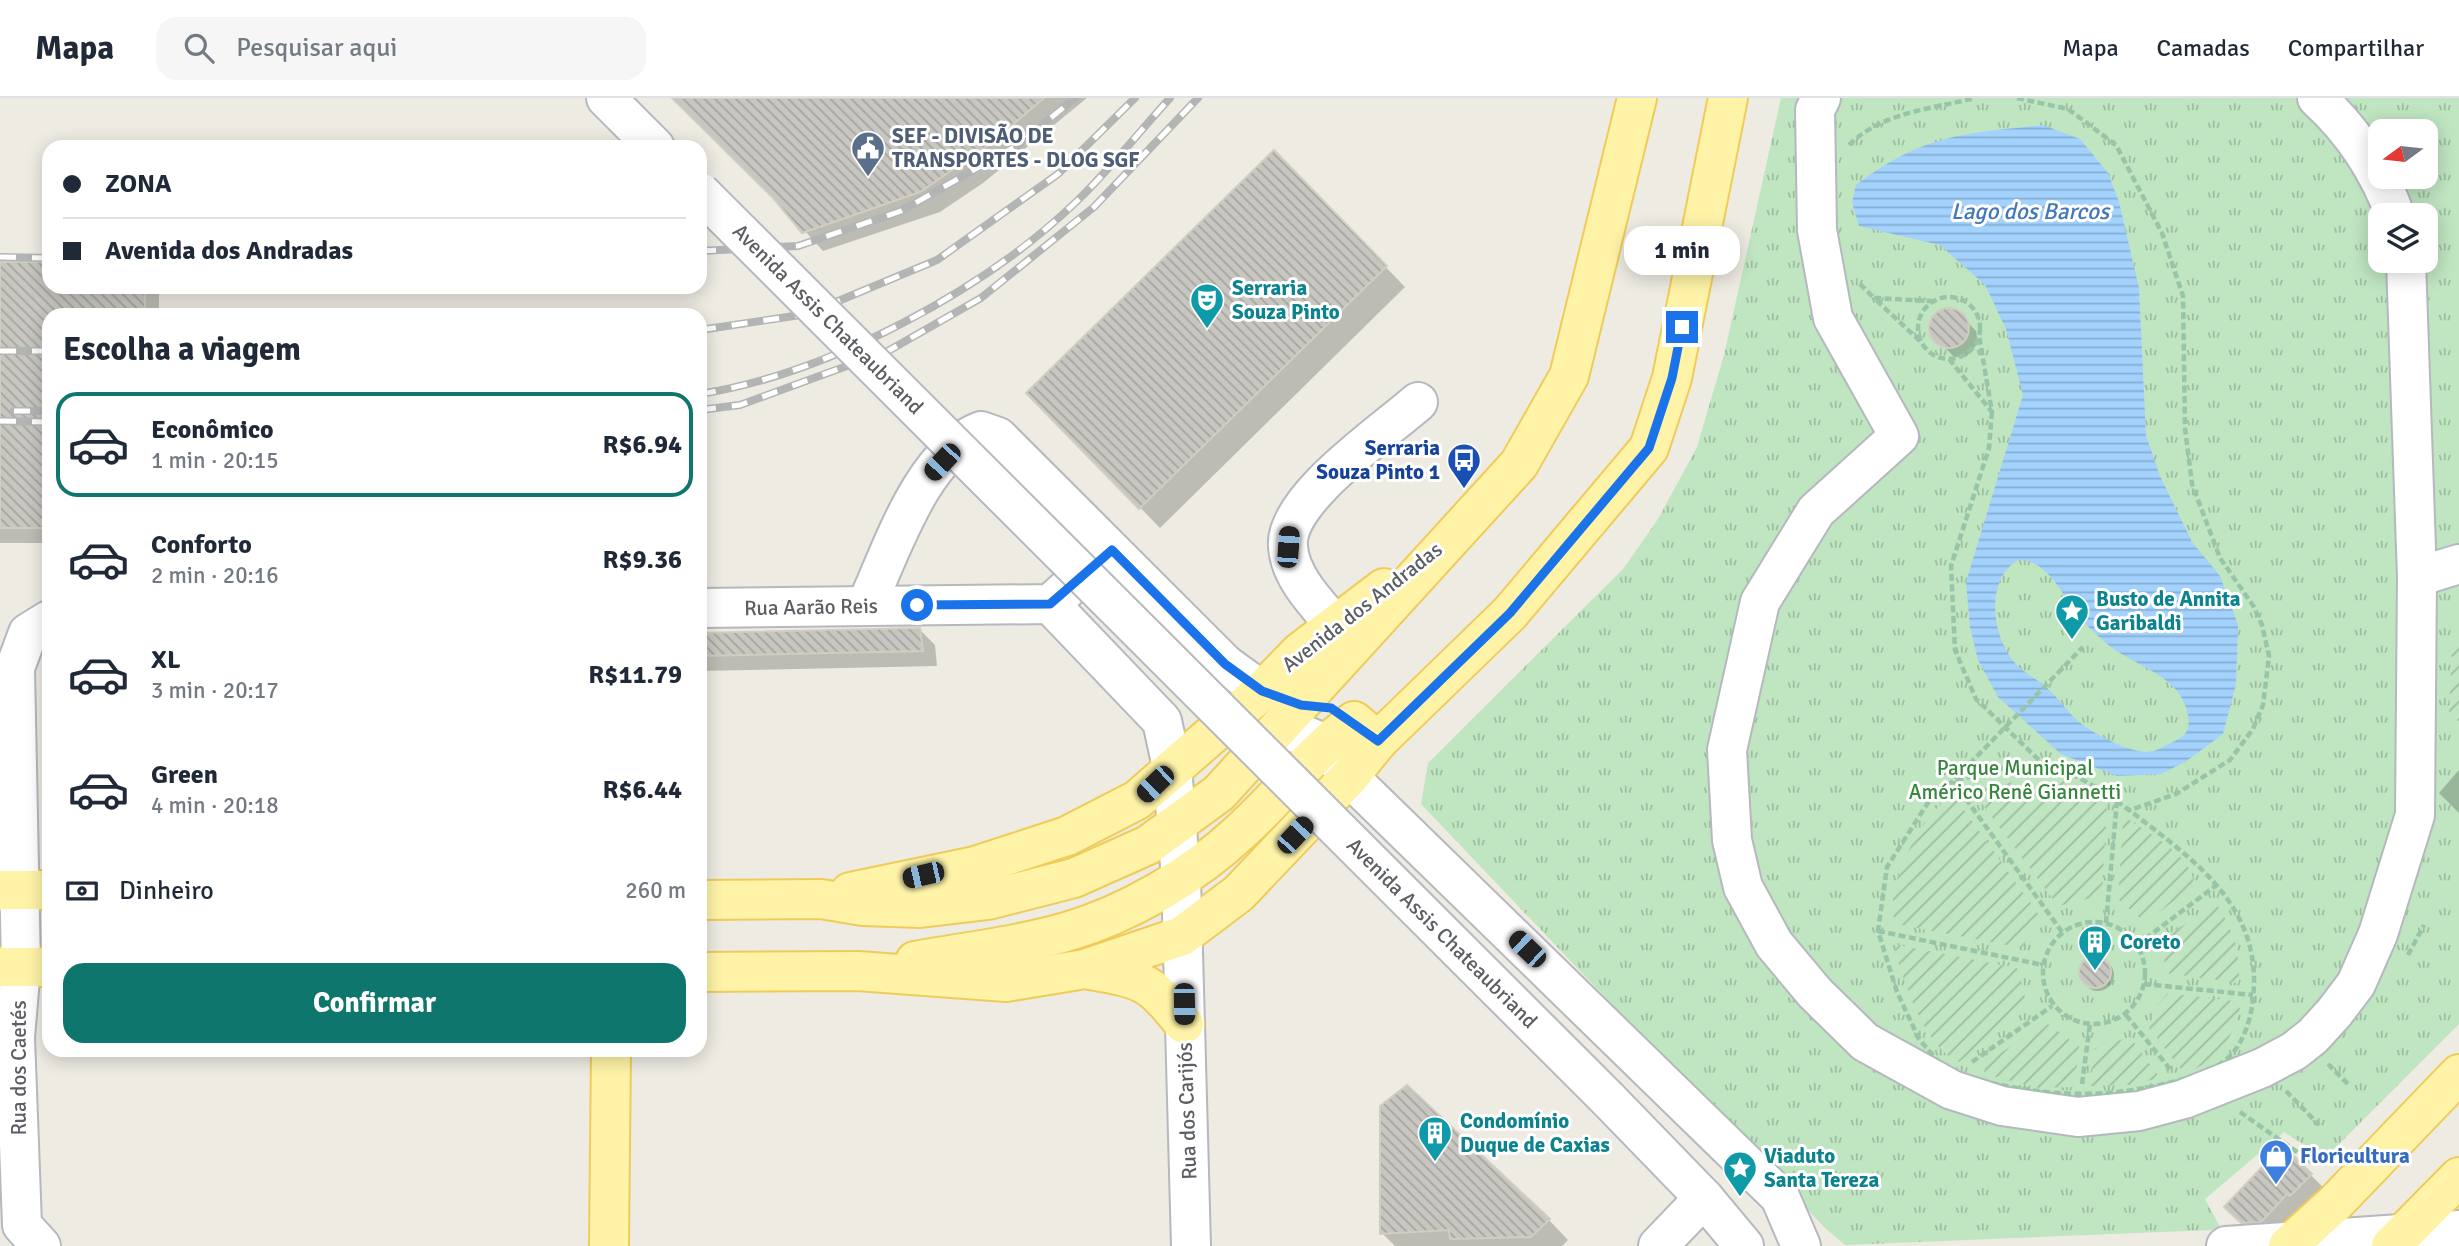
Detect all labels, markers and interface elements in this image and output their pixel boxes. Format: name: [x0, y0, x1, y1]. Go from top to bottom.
search box: [156, 17, 646, 80]
text: Mapa: [35, 28, 114, 69]
icon: search: [180, 29, 218, 67]
text: Pesquisar aqui: [236, 32, 397, 64]
text: Mapa: [2062, 33, 2119, 63]
text: Camadas: [2157, 33, 2250, 63]
text: Compartilhar: [2288, 33, 2424, 63]
north arrow: [2368, 119, 2438, 189]
map controls: [2368, 119, 2438, 273]
place label: SEF - DIVISÃO DE TRANSPORTES - DLOG SGF: [892, 123, 1140, 173]
public building icon: SEF - DIVISÃO DE TRANSPORTES - DLOG SGF: [849, 129, 887, 178]
text: ZONA: [105, 168, 172, 200]
water label: Lago dos Barcos: [1951, 197, 2111, 226]
button: layers: [2368, 203, 2438, 273]
street label: Avenida Assis Chateaubriand: [727, 218, 929, 420]
callout: 1 min: [1624, 226, 1740, 274]
text: Avenida dos Andradas: [105, 235, 353, 267]
text: 1 min: [1654, 236, 1710, 265]
place label: Serraria Souza Pinto: [1232, 275, 1340, 325]
theatre icon: Serraria Souza Pinto: [1188, 281, 1226, 330]
route end: [1666, 311, 1698, 343]
text: Escolha a viagem: [63, 330, 301, 369]
icon: car: [67, 413, 130, 476]
text: Econômico: [151, 414, 274, 446]
text: R$6.94: [602, 429, 682, 461]
place label: Serraria Souza Pinto 1: [1316, 435, 1440, 485]
car: [920, 439, 965, 485]
bus stop icon: Serraria Souza Pinto 1: [1445, 441, 1483, 490]
text: 1 min · 20:15: [151, 446, 279, 475]
car: [1277, 525, 1300, 569]
icon: car: [67, 528, 130, 591]
text: Conforto: [151, 529, 252, 561]
street label: Avenida dos Andradas: [1277, 536, 1447, 678]
text: R$9.36: [602, 544, 682, 576]
text: 2 min · 20:16: [151, 561, 279, 590]
place label: Busto de Annita Garibaldi: [2096, 586, 2241, 636]
route start: [901, 589, 933, 621]
place icon: Busto de Annita Garibaldi: [2053, 592, 2091, 641]
street label: Rua Aarão Reis: [744, 593, 878, 621]
icon: car: [67, 643, 130, 706]
text: XL: [151, 644, 181, 676]
text: R$11.79: [588, 659, 682, 691]
text: 3 min · 20:17: [151, 676, 279, 705]
park label: Parque Municipal Américo Renê Giannetti: [1909, 755, 2121, 805]
icon: car: [67, 758, 130, 821]
text: Green: [151, 759, 218, 791]
car: [1133, 762, 1178, 806]
text: R$6.44: [602, 774, 682, 806]
text: 4 min · 20:18: [151, 791, 279, 820]
car: [1273, 812, 1318, 858]
street label: Avenida Assis Chateaubriand: [1341, 832, 1543, 1034]
car: [901, 860, 946, 890]
icon: cash: [63, 872, 101, 910]
text: Dinheiro: [119, 875, 214, 907]
text: 260 m: [625, 876, 686, 905]
building icon: Coreto: [2076, 923, 2114, 972]
car: [1505, 927, 1550, 971]
place label: Coreto: [2120, 929, 2181, 955]
button: Confirmar: [63, 963, 686, 1043]
car: [1174, 983, 1195, 1025]
street label: Rua dos Caetés: [6, 1000, 32, 1136]
street label: Rua dos Carijós: [1172, 1042, 1202, 1180]
place label: Condomínio Duque de Caxias: [1460, 1108, 1610, 1158]
building icon: Condomínio Duque de Caxias: [1416, 1114, 1454, 1163]
shop icon: Floricultura: [2257, 1137, 2295, 1186]
place label: Viaduto Santa Tereza: [1764, 1143, 1879, 1193]
place label: Floricultura: [2300, 1143, 2410, 1169]
place icon: Viaduto Santa Tereza: [1721, 1149, 1759, 1198]

